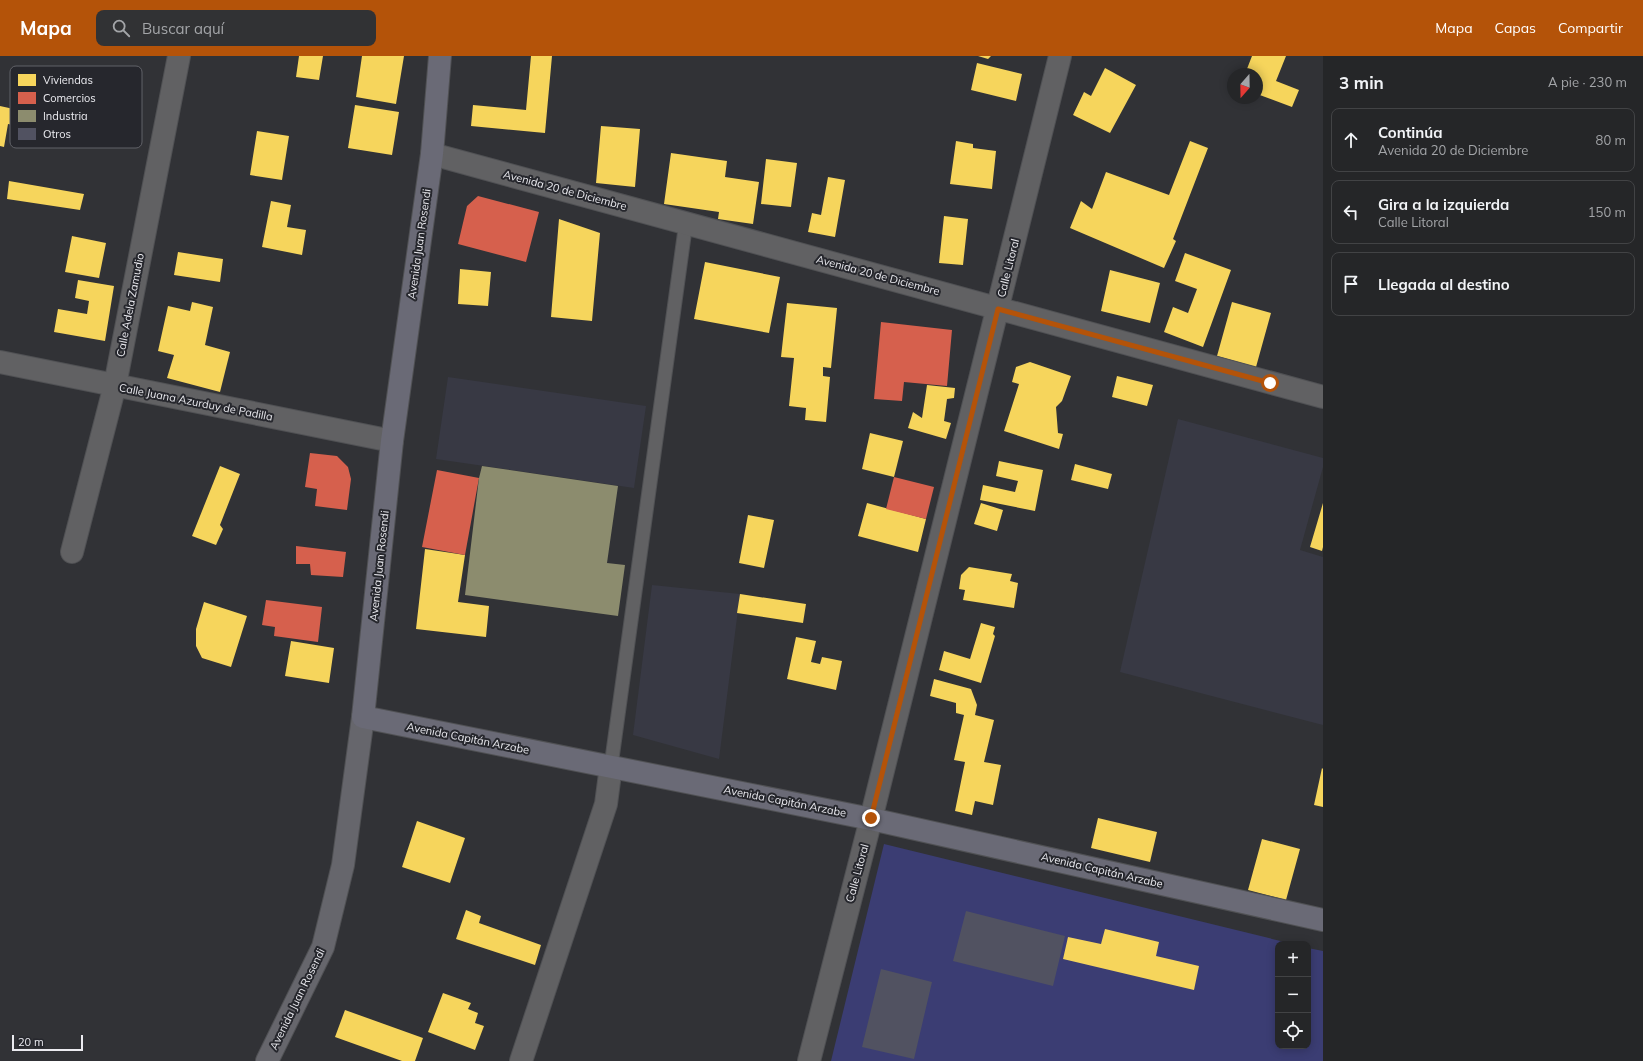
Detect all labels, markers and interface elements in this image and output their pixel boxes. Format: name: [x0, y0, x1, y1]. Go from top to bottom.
search box: [96, 10, 376, 46]
text: Mapa: [20, 16, 72, 40]
icon: search: [110, 17, 132, 39]
text: Buscar aquí: [142, 19, 224, 38]
text: Mapa: [1435, 19, 1473, 37]
text: Capas: [1495, 19, 1536, 37]
text: Compartir: [1558, 19, 1623, 37]
legend: [10, 66, 142, 148]
north arrow: [1227, 68, 1263, 104]
text: 3 min: [1339, 72, 1384, 93]
text: Viviendas: [43, 73, 93, 87]
text: A pie · 230 m: [1548, 74, 1627, 90]
text: Comercios: [43, 91, 96, 105]
text: Industria: [43, 109, 88, 123]
text: Continúa: [1378, 123, 1443, 142]
text: Otros: [43, 127, 71, 141]
icon: ahead: [1340, 129, 1362, 151]
text: 80 m: [1596, 132, 1626, 148]
text: Avenida 20 de Diciembre: [1378, 142, 1528, 158]
street label: Avenida 20 de Diciembre: [502, 167, 628, 213]
street label: Avenida Juan Rosendi: [404, 188, 434, 300]
text: Gira a la izquierda: [1378, 195, 1509, 214]
icon: left: [1340, 201, 1362, 223]
text: 150 m: [1588, 204, 1626, 220]
text: Calle Litoral: [1378, 214, 1449, 230]
street label: Calle Litoral: [994, 237, 1022, 299]
street label: Calle Adela Zamudio: [113, 252, 147, 358]
street label: Avenida 20 de Diciembre: [815, 252, 941, 298]
icon: arrive: [1340, 273, 1362, 295]
text: Llegada al destino: [1378, 275, 1510, 294]
route start: [1261, 374, 1279, 392]
street label: Calle Juana Azurduy de Padilla: [118, 380, 274, 424]
street label: Avenida Juan Rosendi: [366, 510, 392, 622]
street label: Avenida Capitán Arzabe: [406, 719, 530, 757]
street label: Avenida Capitán Arzabe: [723, 782, 847, 820]
route end: [862, 809, 880, 827]
street label: Calle Litoral: [842, 842, 872, 904]
street label: Avenida Capitán Arzabe: [1040, 849, 1164, 891]
map controls: [1275, 941, 1311, 1049]
button: +: [1275, 941, 1311, 977]
street label: Avenida Juan Rosendi: [266, 946, 328, 1052]
button: −: [1275, 977, 1311, 1013]
button: locate: [1275, 1013, 1311, 1049]
scale bar: [12, 1033, 83, 1052]
text: 20 m: [18, 1035, 44, 1049]

